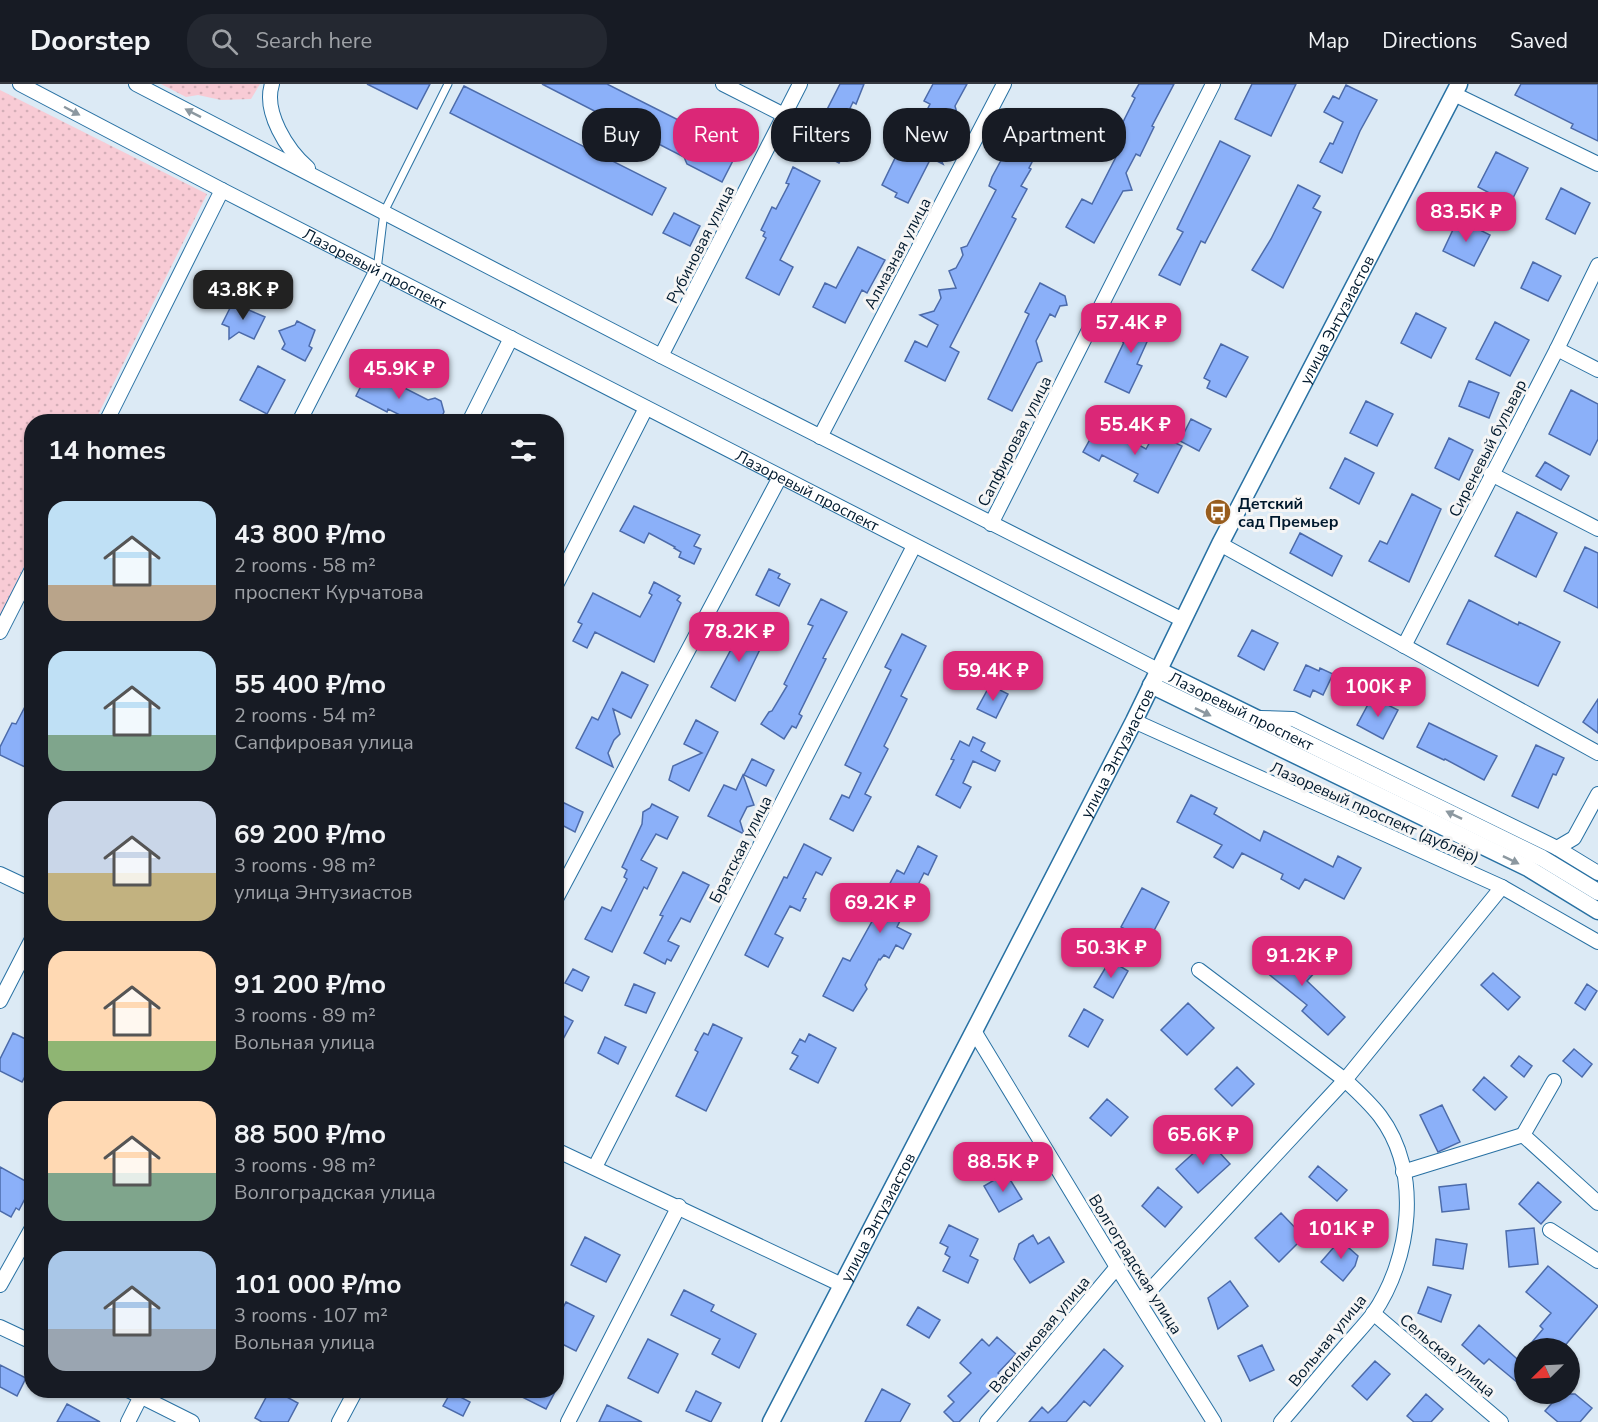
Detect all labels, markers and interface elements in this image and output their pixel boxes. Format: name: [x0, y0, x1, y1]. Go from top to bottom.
search box: [187, 14, 607, 68]
text: Doorstep: [30, 22, 151, 60]
icon: search: [208, 25, 241, 58]
text: Search here: [256, 26, 372, 56]
text: Map: [1308, 27, 1349, 55]
text: Directions: [1382, 27, 1477, 55]
text: Saved: [1510, 27, 1568, 55]
one-way arrow: [64, 106, 81, 116]
chip: Buy: [582, 108, 661, 162]
chip: Rent: [673, 108, 759, 162]
chip: Filters: [771, 108, 871, 162]
chip: New: [883, 108, 970, 162]
chip: Apartment: [982, 108, 1126, 162]
one-way arrow: [185, 109, 202, 118]
street label: Рубиновая улица: [662, 181, 740, 307]
pin: 83.5K ₽: [1411, 192, 1521, 243]
street label: Алмазная улица: [859, 194, 937, 313]
text: 83.5K ₽: [1430, 198, 1502, 225]
street label: Лазоревый проспект: [299, 223, 451, 316]
street label: улица Энтузиастов: [1295, 251, 1380, 389]
pin: 43.8K ₽: [188, 270, 298, 321]
text: 43.8K ₽: [207, 276, 279, 303]
pin: 57.4K ₽: [1076, 303, 1186, 354]
text: 57.4K ₽: [1095, 309, 1167, 336]
pin: 45.9K ₽: [344, 349, 454, 400]
text: 45.9K ₽: [363, 355, 435, 382]
street label: Сапфировая улица: [972, 372, 1057, 511]
street label: Сиреневый бульвар: [1444, 376, 1532, 521]
pin: 55.4K ₽: [1080, 405, 1190, 456]
text: 55.4K ₽: [1099, 411, 1171, 438]
text: 14 homes: [48, 433, 166, 468]
icon: filters: [507, 434, 540, 467]
street label: Лазоревый проспект: [731, 445, 883, 537]
place label: Детский сад Премьер: [1238, 493, 1339, 533]
bus stop icon: Детский сад Премьер: [1203, 497, 1233, 527]
text: 43 800 ₽/mo: [234, 517, 386, 552]
icon: home: [96, 525, 168, 597]
text: 2 rooms · 58 m²: [234, 552, 376, 579]
text: проспект Курчатова: [234, 579, 424, 606]
pin: 78.2K ₽: [684, 612, 794, 663]
text: 78.2K ₽: [703, 618, 775, 645]
pin: 59.4K ₽: [938, 651, 1048, 702]
text: 59.4K ₽: [957, 657, 1029, 684]
text: 55 400 ₽/mo: [234, 667, 386, 702]
street label: Лазоревый проспект: [1165, 667, 1318, 757]
pin: 100K ₽: [1329, 667, 1427, 718]
text: 100K ₽: [1345, 673, 1411, 700]
icon: home: [96, 675, 168, 747]
street label: улица Энтузиастов: [1076, 685, 1160, 822]
text: 2 rooms · 54 m²: [234, 702, 376, 729]
one-way arrow: [1194, 706, 1212, 716]
text: Сапфировая улица: [234, 729, 414, 756]
street label: Лазоревый проспект (дублёр): [1267, 757, 1483, 869]
street label: Братская улица: [704, 792, 777, 907]
one-way arrow: [1445, 811, 1462, 820]
text: 69 200 ₽/mo: [234, 817, 386, 852]
icon: home: [96, 825, 168, 897]
text: 3 rooms · 98 m²: [234, 852, 376, 879]
one-way arrow: [1503, 856, 1520, 865]
text: улица Энтузиастов: [234, 879, 412, 906]
pin: 69.2K ₽: [825, 883, 935, 934]
text: 69.2K ₽: [844, 889, 916, 916]
pin: 50.3K ₽: [1056, 928, 1166, 979]
text: 50.3K ₽: [1075, 934, 1147, 961]
pin: 91.2K ₽: [1247, 936, 1357, 987]
text: 91.2K ₽: [1266, 942, 1338, 969]
text: 91 200 ₽/mo: [234, 967, 386, 1002]
icon: home: [96, 975, 168, 1047]
text: 3 rooms · 89 m²: [234, 1002, 376, 1029]
text: Вольная улица: [234, 1029, 375, 1056]
pin: 65.6K ₽: [1148, 1115, 1258, 1166]
text: 88 500 ₽/mo: [234, 1117, 386, 1152]
text: 65.6K ₽: [1167, 1121, 1239, 1148]
icon: home: [96, 1125, 168, 1197]
pin: 88.5K ₽: [948, 1142, 1058, 1193]
text: 88.5K ₽: [967, 1148, 1039, 1175]
street label: улица Энтузиастов: [836, 1149, 921, 1286]
text: 3 rooms · 98 m²: [234, 1152, 376, 1179]
text: Волгоградская улица: [234, 1179, 436, 1206]
street label: Волгоградская улица: [1083, 1190, 1187, 1339]
pin: 101K ₽: [1292, 1209, 1390, 1260]
text: 101K ₽: [1308, 1215, 1374, 1242]
text: 101 000 ₽/mo: [234, 1267, 402, 1302]
street label: Васильковая улица: [984, 1272, 1095, 1398]
icon: home: [96, 1275, 168, 1347]
street label: Вольная улица: [1284, 1290, 1372, 1391]
text: 3 rooms · 107 m²: [234, 1302, 388, 1329]
street label: Сельская улица: [1395, 1309, 1500, 1402]
text: Вольная улица: [234, 1329, 375, 1356]
north arrow: [1514, 1338, 1580, 1404]
map controls: [1514, 1338, 1580, 1404]

